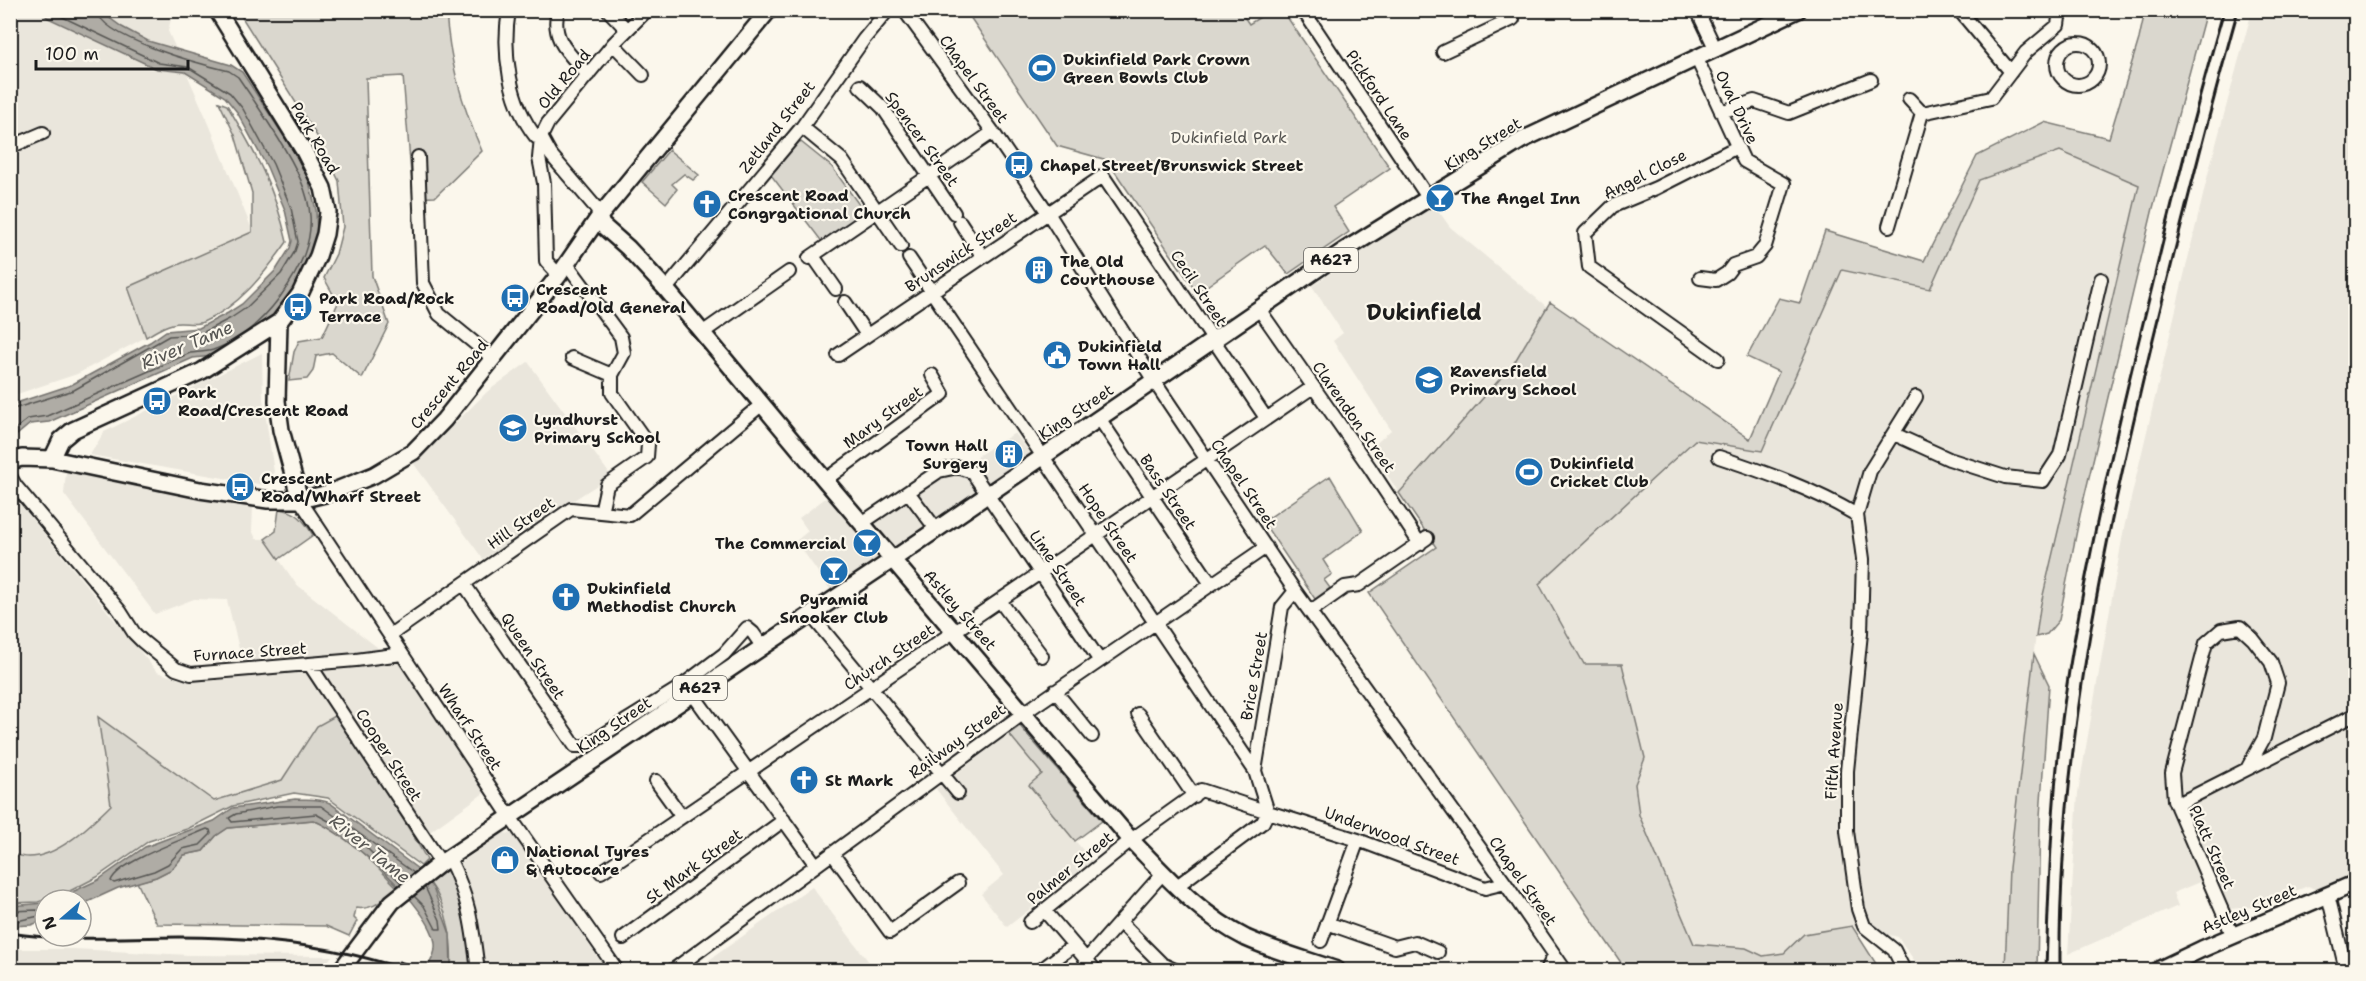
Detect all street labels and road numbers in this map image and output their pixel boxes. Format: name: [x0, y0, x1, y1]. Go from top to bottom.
street label: Chapel Street: [935, 31, 1013, 127]
street label: Old Road: [533, 45, 595, 113]
street label: Pickford Lane: [1341, 46, 1417, 144]
street label: Oval Drive: [1711, 67, 1763, 147]
street label: Zetland Street: [734, 76, 820, 178]
street label: Spencer Street: [880, 87, 964, 191]
street label: Park Road: [286, 98, 344, 178]
street label: King Street: [1441, 113, 1525, 175]
street label: Angel Close: [1600, 144, 1690, 204]
street label: Brunswick Street: [901, 207, 1021, 297]
street label: Cecil Street: [1166, 246, 1232, 330]
road number: A627: [1304, 248, 1358, 272]
street label: Crescent Road: [405, 335, 493, 433]
street label: Clarendon Street: [1308, 357, 1400, 477]
street label: King Street: [1034, 379, 1118, 445]
street label: Mary Street: [839, 381, 927, 453]
street label: Chapel Street: [1206, 435, 1282, 533]
street label: Bass Street: [1135, 450, 1201, 534]
street label: Hope Street: [1074, 479, 1142, 567]
street label: Hill Street: [483, 492, 559, 554]
street label: Lime Street: [1025, 526, 1091, 610]
street label: Astley Street: [919, 565, 1001, 655]
street label: Queen Street: [496, 608, 570, 704]
street label: Church Street: [839, 619, 939, 695]
street label: Brice Street: [1236, 630, 1272, 722]
street label: Furnace Street: [193, 638, 307, 666]
road number: A627: [673, 676, 727, 700]
street label: Wharf Street: [433, 680, 507, 774]
street label: King Street: [572, 692, 656, 758]
street label: Railway Street: [904, 699, 1010, 783]
street label: Fifth Avenue: [1820, 702, 1848, 800]
street label: Cooper Street: [351, 705, 427, 805]
street label: Underwood Street: [1322, 802, 1462, 870]
street label: Platt Street: [2184, 802, 2240, 892]
street label: St Mark Street: [641, 824, 747, 908]
street label: Palmer Street: [1022, 827, 1118, 909]
street label: Chapel Street: [1484, 832, 1562, 930]
street label: Astley Street: [2198, 880, 2300, 938]

